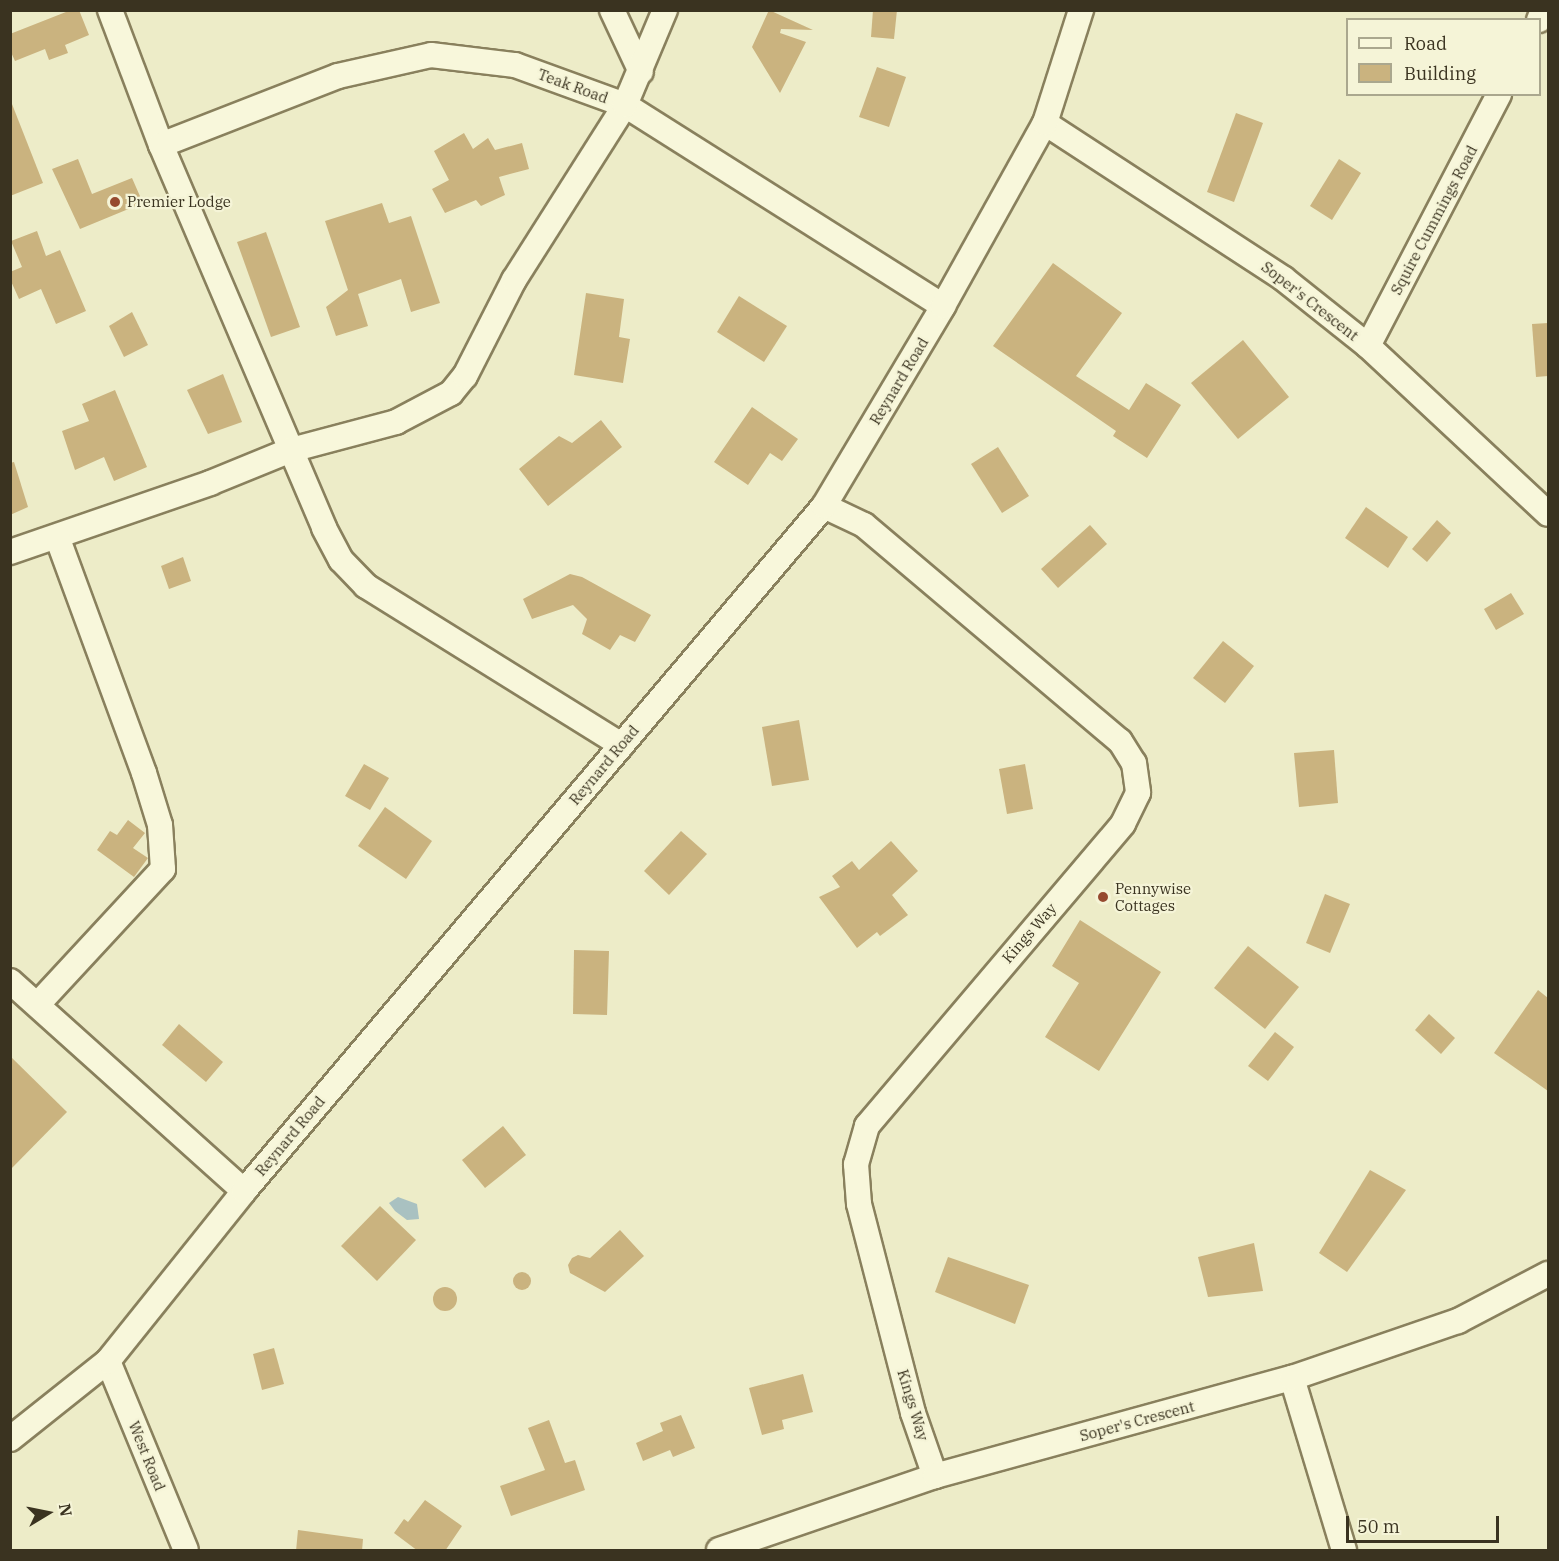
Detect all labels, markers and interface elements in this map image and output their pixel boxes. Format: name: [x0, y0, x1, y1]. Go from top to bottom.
legend: [1346, 18, 1541, 96]
text: Road: [1404, 32, 1447, 55]
text: Building: [1404, 62, 1476, 85]
street label: Teak Road: [535, 65, 611, 107]
street label: Squire Cummings Road: [1387, 142, 1481, 298]
place label: Premier Lodge: [127, 193, 231, 211]
marker: Premier Lodge: [108, 195, 122, 209]
street label: Soper's Crescent: [1258, 258, 1362, 344]
street label: Reynard Road: [866, 334, 932, 428]
street label: Reynard Road: [565, 721, 643, 809]
place label: Pennywise Cottages: [1115, 879, 1191, 914]
marker: Pennywise Cottages: [1096, 890, 1110, 904]
street label: Kings Way: [998, 899, 1060, 967]
street label: Reynard Road: [251, 1092, 329, 1180]
street label: Kings Way: [894, 1367, 932, 1443]
street label: Soper's Crescent: [1078, 1397, 1196, 1445]
street label: West Road: [125, 1418, 169, 1494]
north arrow: [18, 1483, 78, 1543]
text: N: [55, 1502, 77, 1518]
scale bar: [1349, 1504, 1502, 1542]
text: 50 m: [1357, 1515, 1400, 1538]

